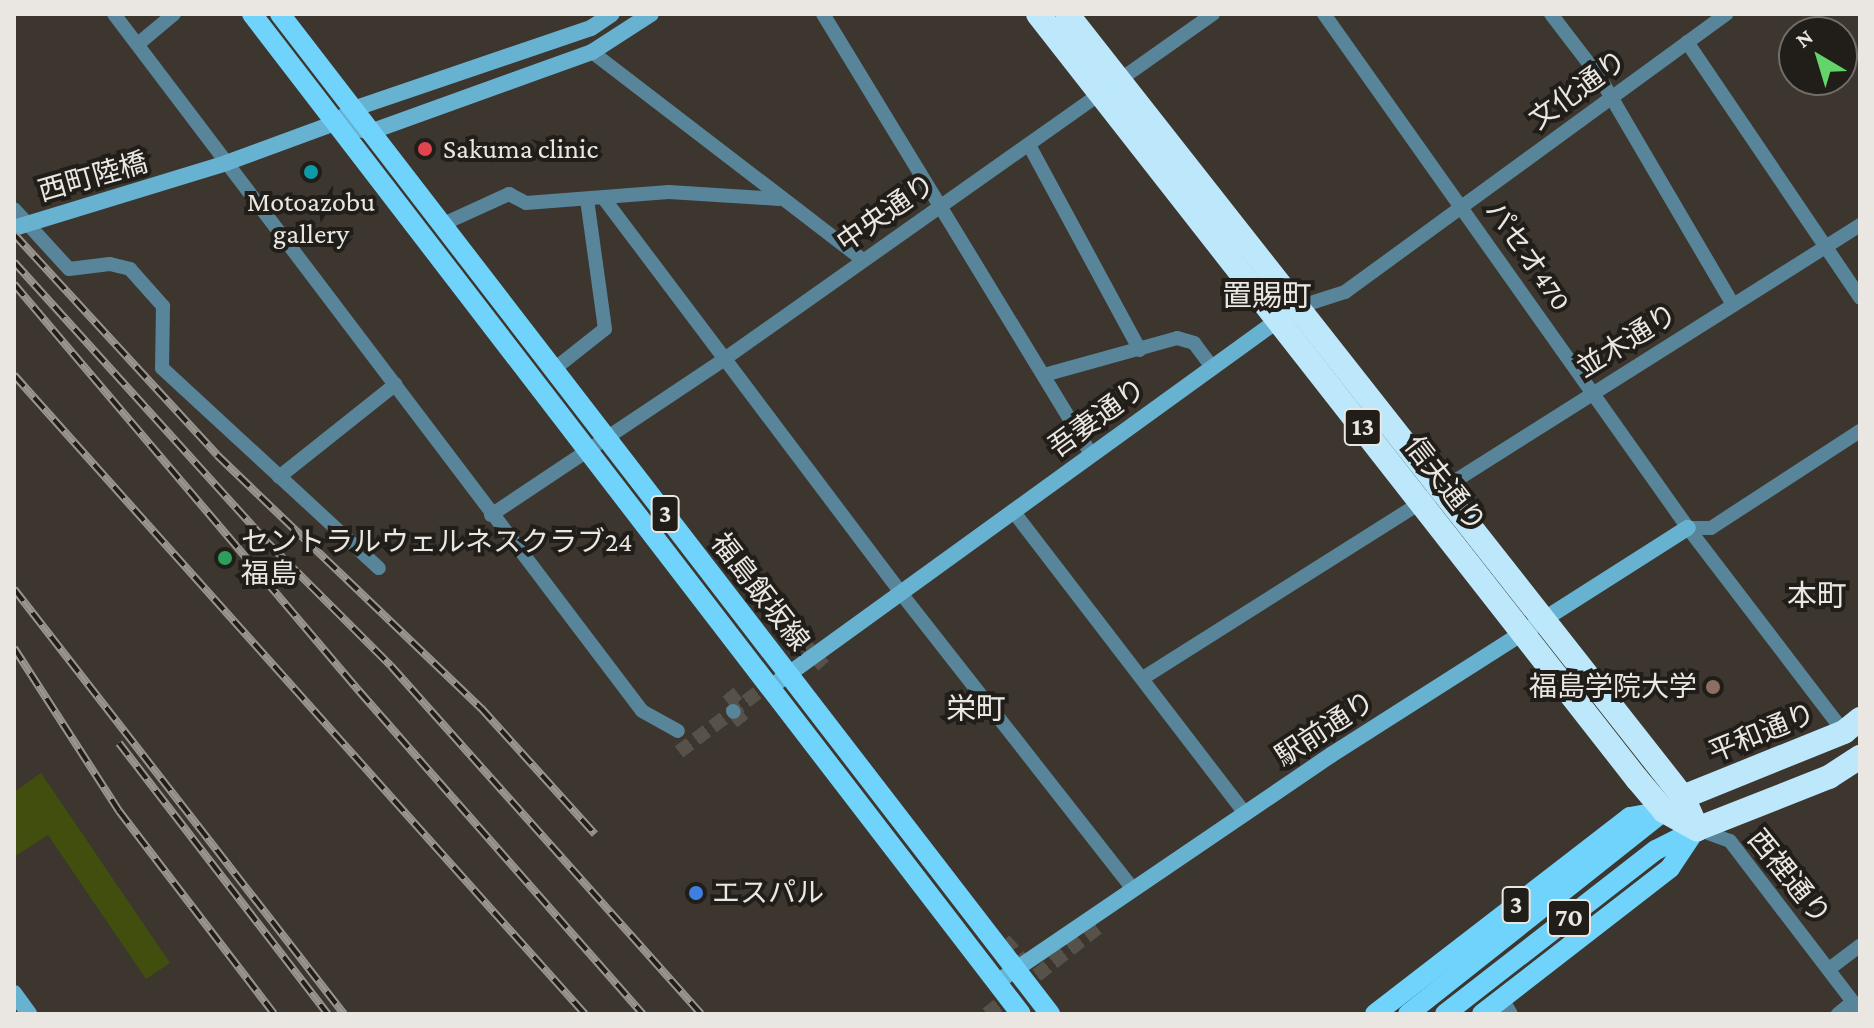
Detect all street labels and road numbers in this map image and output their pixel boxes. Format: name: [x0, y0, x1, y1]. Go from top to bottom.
street label: 文化通り: [1523, 43, 1633, 137]
street label: 西町陸橋: [35, 145, 151, 209]
street label: 中央通り: [830, 167, 942, 259]
street label: パセオ470: [1478, 195, 1578, 317]
street label: 並木通り: [1571, 297, 1683, 385]
street label: 吾妻通り: [1042, 371, 1152, 465]
road number: 13: [1343, 405, 1383, 449]
street label: 信夫通り: [1397, 430, 1493, 538]
road number: 3: [649, 492, 681, 536]
street label: 福島飯坂線: [704, 526, 816, 658]
street label: 駅前通り: [1269, 684, 1381, 774]
street label: 平和通り: [1704, 696, 1820, 770]
street label: 西裡通り: [1741, 823, 1837, 931]
road number: 3: [1500, 883, 1532, 927]
road number: 70: [1545, 896, 1593, 940]

